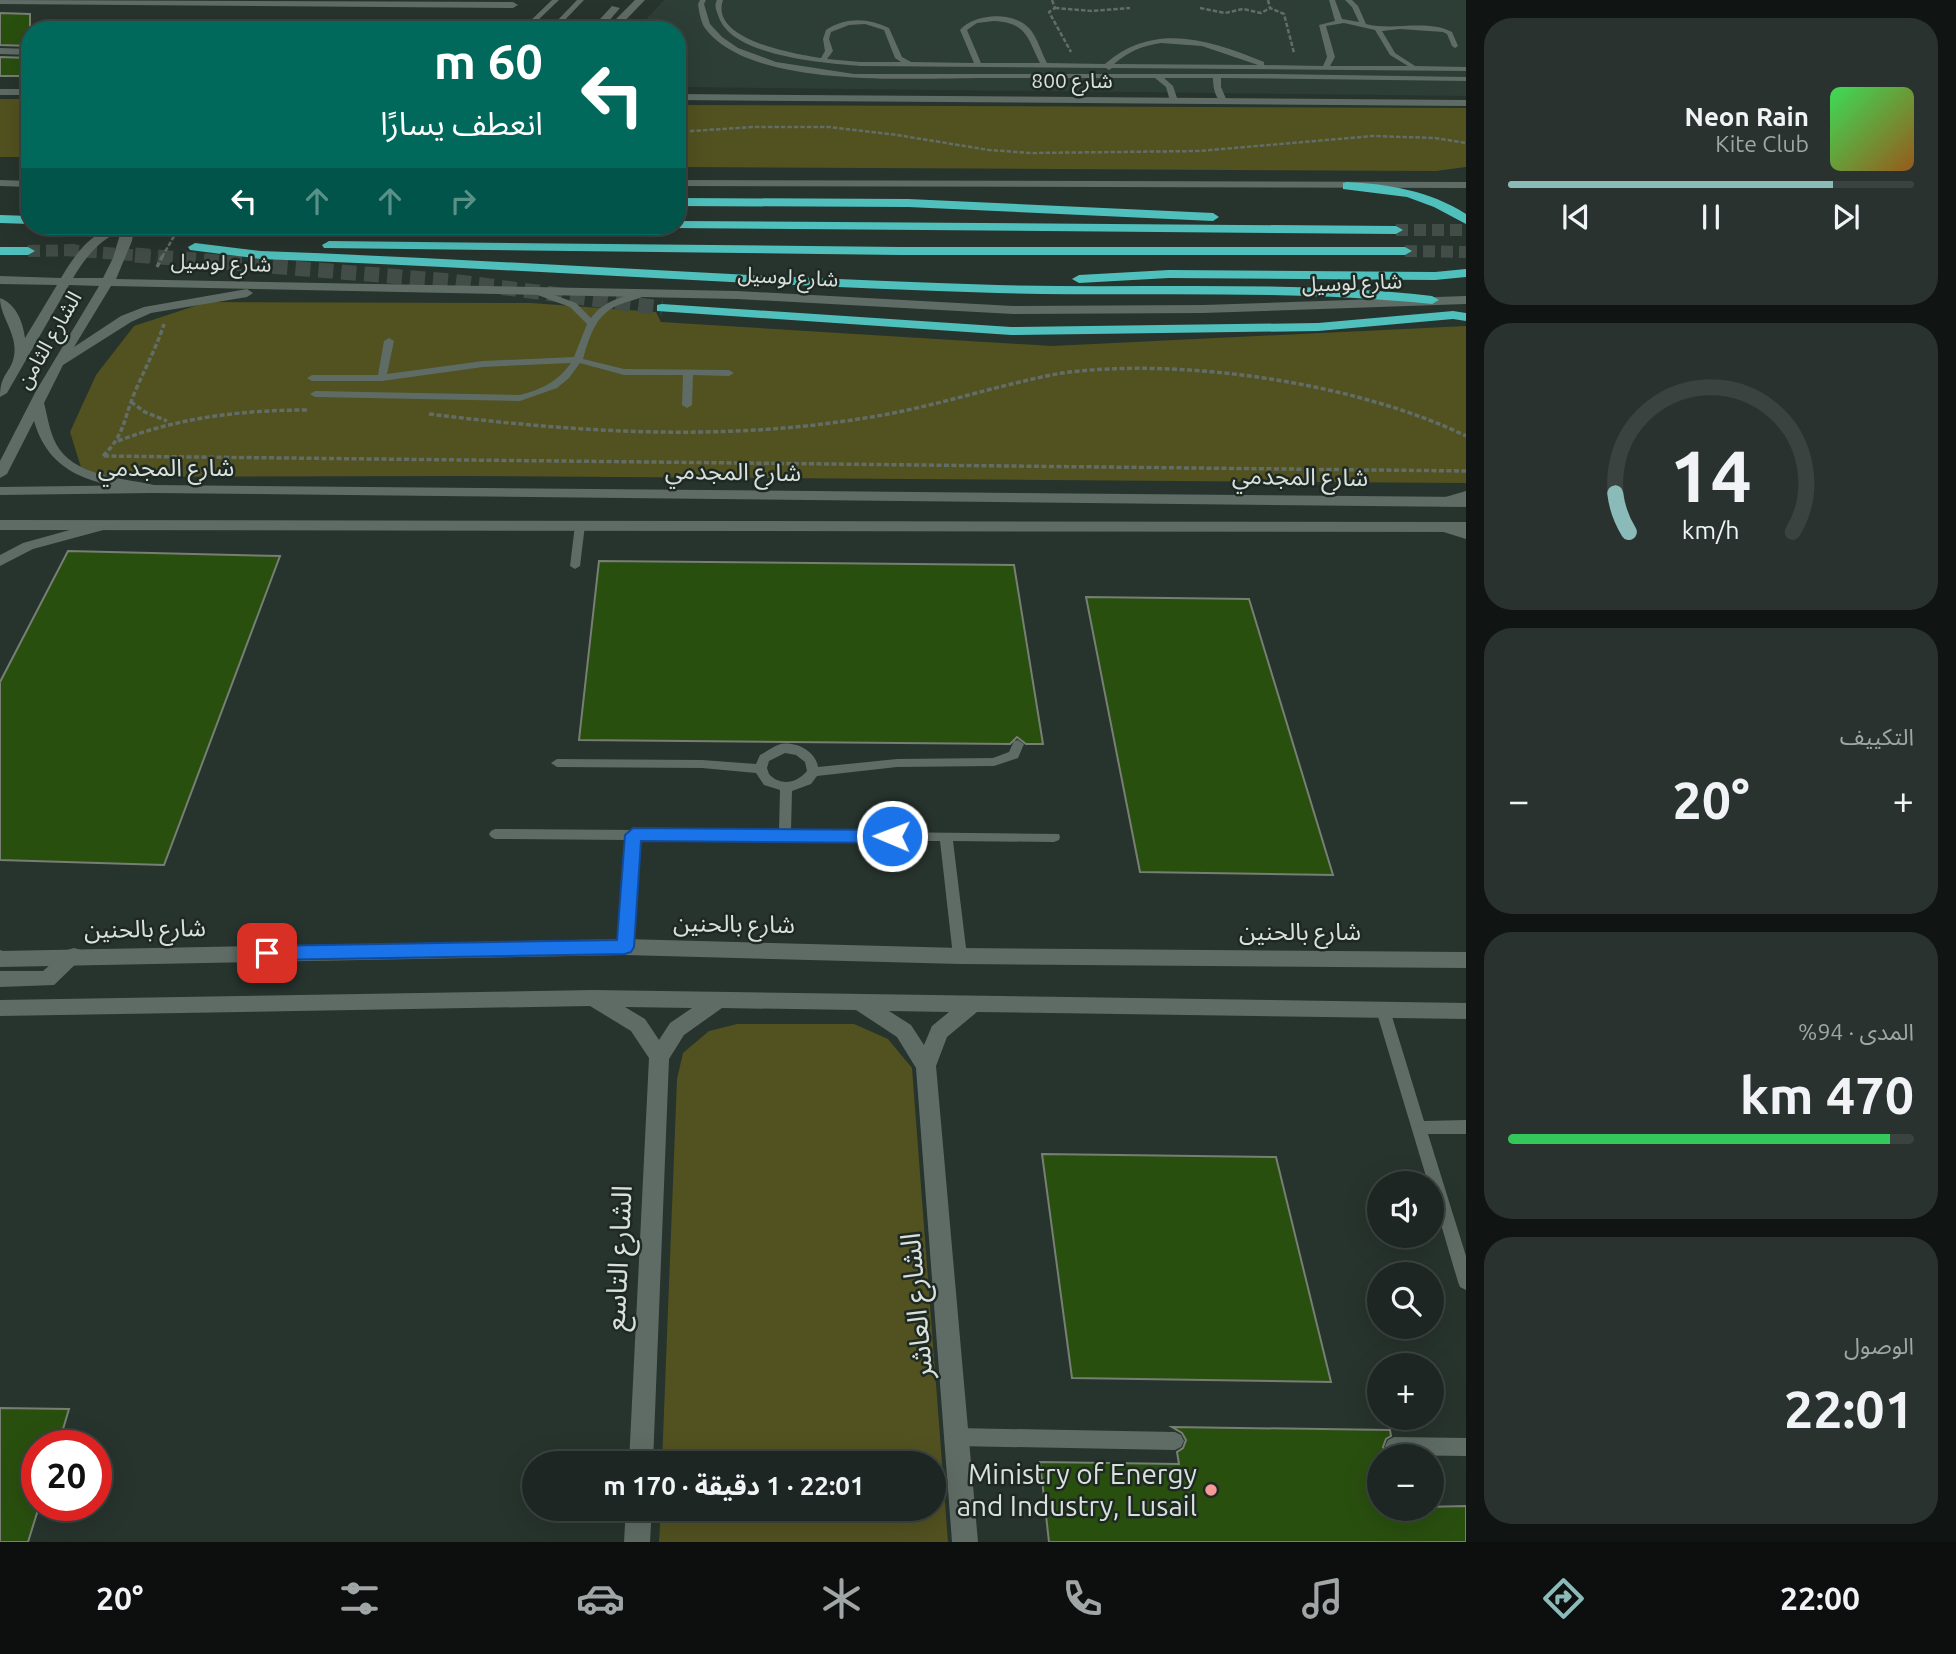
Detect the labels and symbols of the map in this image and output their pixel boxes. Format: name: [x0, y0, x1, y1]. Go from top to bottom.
street label: شارع 800: [1031, 68, 1113, 96]
street label: شارع لوسيل: [170, 248, 272, 280]
street label: شارع لوسيل: [737, 261, 839, 295]
street label: شارع لوسيل: [1301, 268, 1403, 300]
street label: الشارع الثامن: [11, 287, 89, 394]
street label: شارع المجدمي: [98, 454, 234, 487]
street label: شارع المجدمي: [664, 457, 801, 492]
street label: شارع المجدمي: [1231, 462, 1368, 497]
position arrow: [855, 799, 929, 873]
street label: شارع بالحنين: [673, 909, 795, 942]
street label: شارع بالحنين: [84, 914, 206, 947]
street label: شارع بالحنين: [1239, 918, 1361, 949]
pin: [237, 923, 297, 983]
street label: الشارع التاسع: [598, 1184, 643, 1332]
street label: الشارع العاشر: [894, 1231, 943, 1381]
speed limit sign: 20: [21, 1430, 112, 1521]
place label: Ministry of Energy and Industry, Lusail: [957, 1458, 1197, 1521]
marker: Ministry of Energy and Industry, Lusail: [1203, 1482, 1219, 1498]

